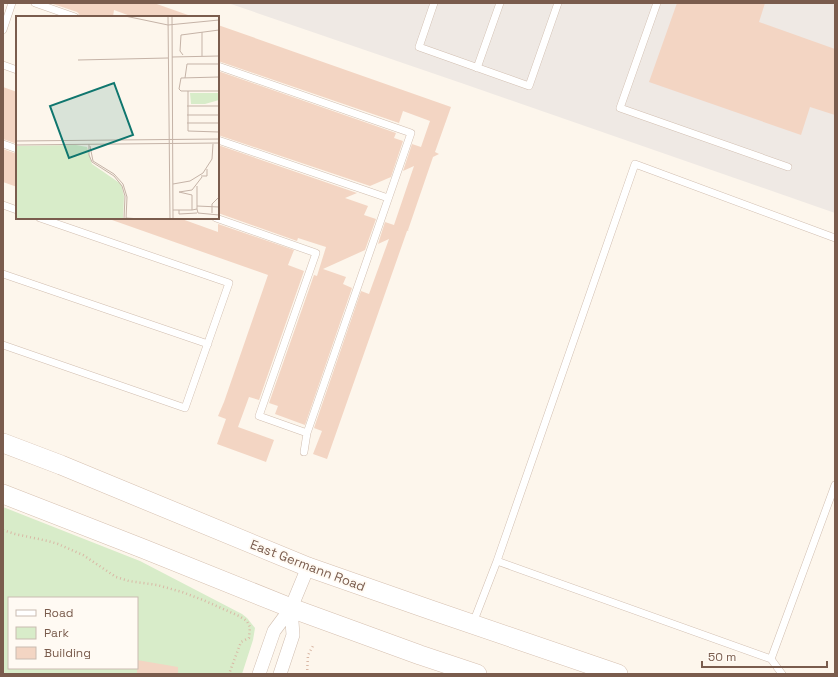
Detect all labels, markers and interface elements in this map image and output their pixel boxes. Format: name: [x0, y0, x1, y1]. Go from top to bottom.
inset map: [16, 16, 219, 219]
street label: East Germann Road: [248, 536, 368, 595]
legend: [8, 597, 138, 669]
text: Road: [44, 605, 73, 621]
text: Park: [44, 625, 69, 641]
scale bar: [702, 643, 827, 669]
text: Building: [44, 645, 91, 661]
text: 50 m: [708, 649, 736, 665]

